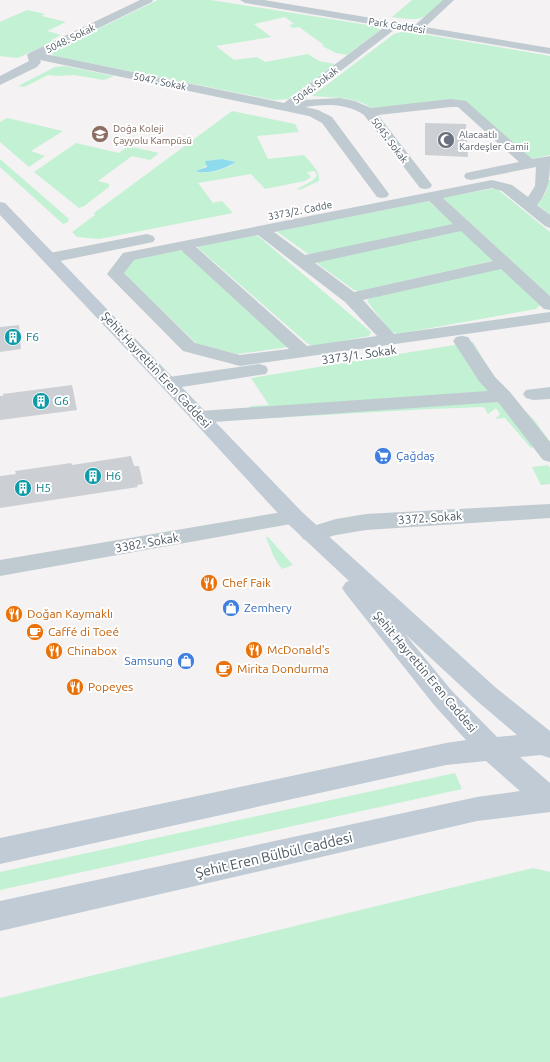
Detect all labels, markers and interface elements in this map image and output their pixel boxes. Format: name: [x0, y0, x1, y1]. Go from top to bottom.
street label: Park Caddesi: [368, 16, 426, 35]
street label: 5048. Sokak: [44, 22, 97, 55]
street label: 5046. Sokak: [291, 65, 340, 106]
street label: 5047. Sokak: [133, 71, 187, 92]
street label: 5045. Sokak: [369, 116, 410, 165]
place label: Doğa Koleji Çayyolu Kampüsü: [113, 123, 192, 146]
school or university icon: Doğa Koleji Çayyolu Kampüsü: [90, 124, 110, 144]
place label: Alacaatlı Kardeşler Camii: [459, 129, 529, 152]
mosque icon: Alacaatlı Kardeşler Camii: [436, 130, 456, 150]
street label: 3373/2. Cadde: [267, 199, 333, 222]
street label: Şehit Hayrettin Eren Caddesi: [99, 309, 213, 430]
building icon: F6: [3, 327, 23, 347]
place label: F6: [26, 330, 39, 343]
street label: 3373/1. Sokak: [321, 343, 397, 366]
building icon: G6: [31, 391, 51, 411]
place label: G6: [54, 394, 69, 407]
supermarket icon: Çağdaş: [373, 446, 393, 466]
place label: Çağdaş: [396, 449, 435, 462]
building icon: H6: [83, 466, 103, 486]
place label: H6: [106, 469, 121, 482]
building icon: H5: [13, 478, 33, 498]
place label: H5: [36, 481, 51, 494]
street label: 3372. Sokak: [397, 509, 463, 526]
street label: 3382. Sokak: [114, 531, 180, 554]
restaurant icon: Chef Faik: [199, 573, 219, 593]
place label: Chef Faik: [222, 576, 271, 589]
shop icon: Zemhery: [221, 598, 241, 618]
place label: Zemhery: [244, 601, 292, 614]
restaurant icon: Doğan Kaymaklı: [4, 604, 24, 624]
place label: Doğan Kaymaklı: [27, 607, 113, 620]
street label: Şehit Hayrettin Eren Caddesi: [371, 609, 480, 735]
cafe icon: Caffé di Toeé: [25, 622, 45, 642]
place label: Caffé di Toeé: [48, 625, 119, 638]
restaurant icon: McDonald's: [244, 640, 264, 660]
restaurant icon: Chinabox: [44, 641, 64, 661]
place label: McDonald's: [267, 643, 330, 656]
place label: Chinabox: [67, 644, 117, 657]
shop icon: Samsung: [176, 651, 196, 671]
place label: Samsung: [124, 654, 173, 667]
cafe icon: Mirita Dondurma: [214, 659, 234, 679]
place label: Mirita Dondurma: [237, 662, 329, 675]
restaurant icon: Popeyes: [65, 677, 85, 697]
place label: Popeyes: [88, 680, 133, 693]
street label: Şehit Eren Bülbül Caddesi: [194, 829, 354, 881]

